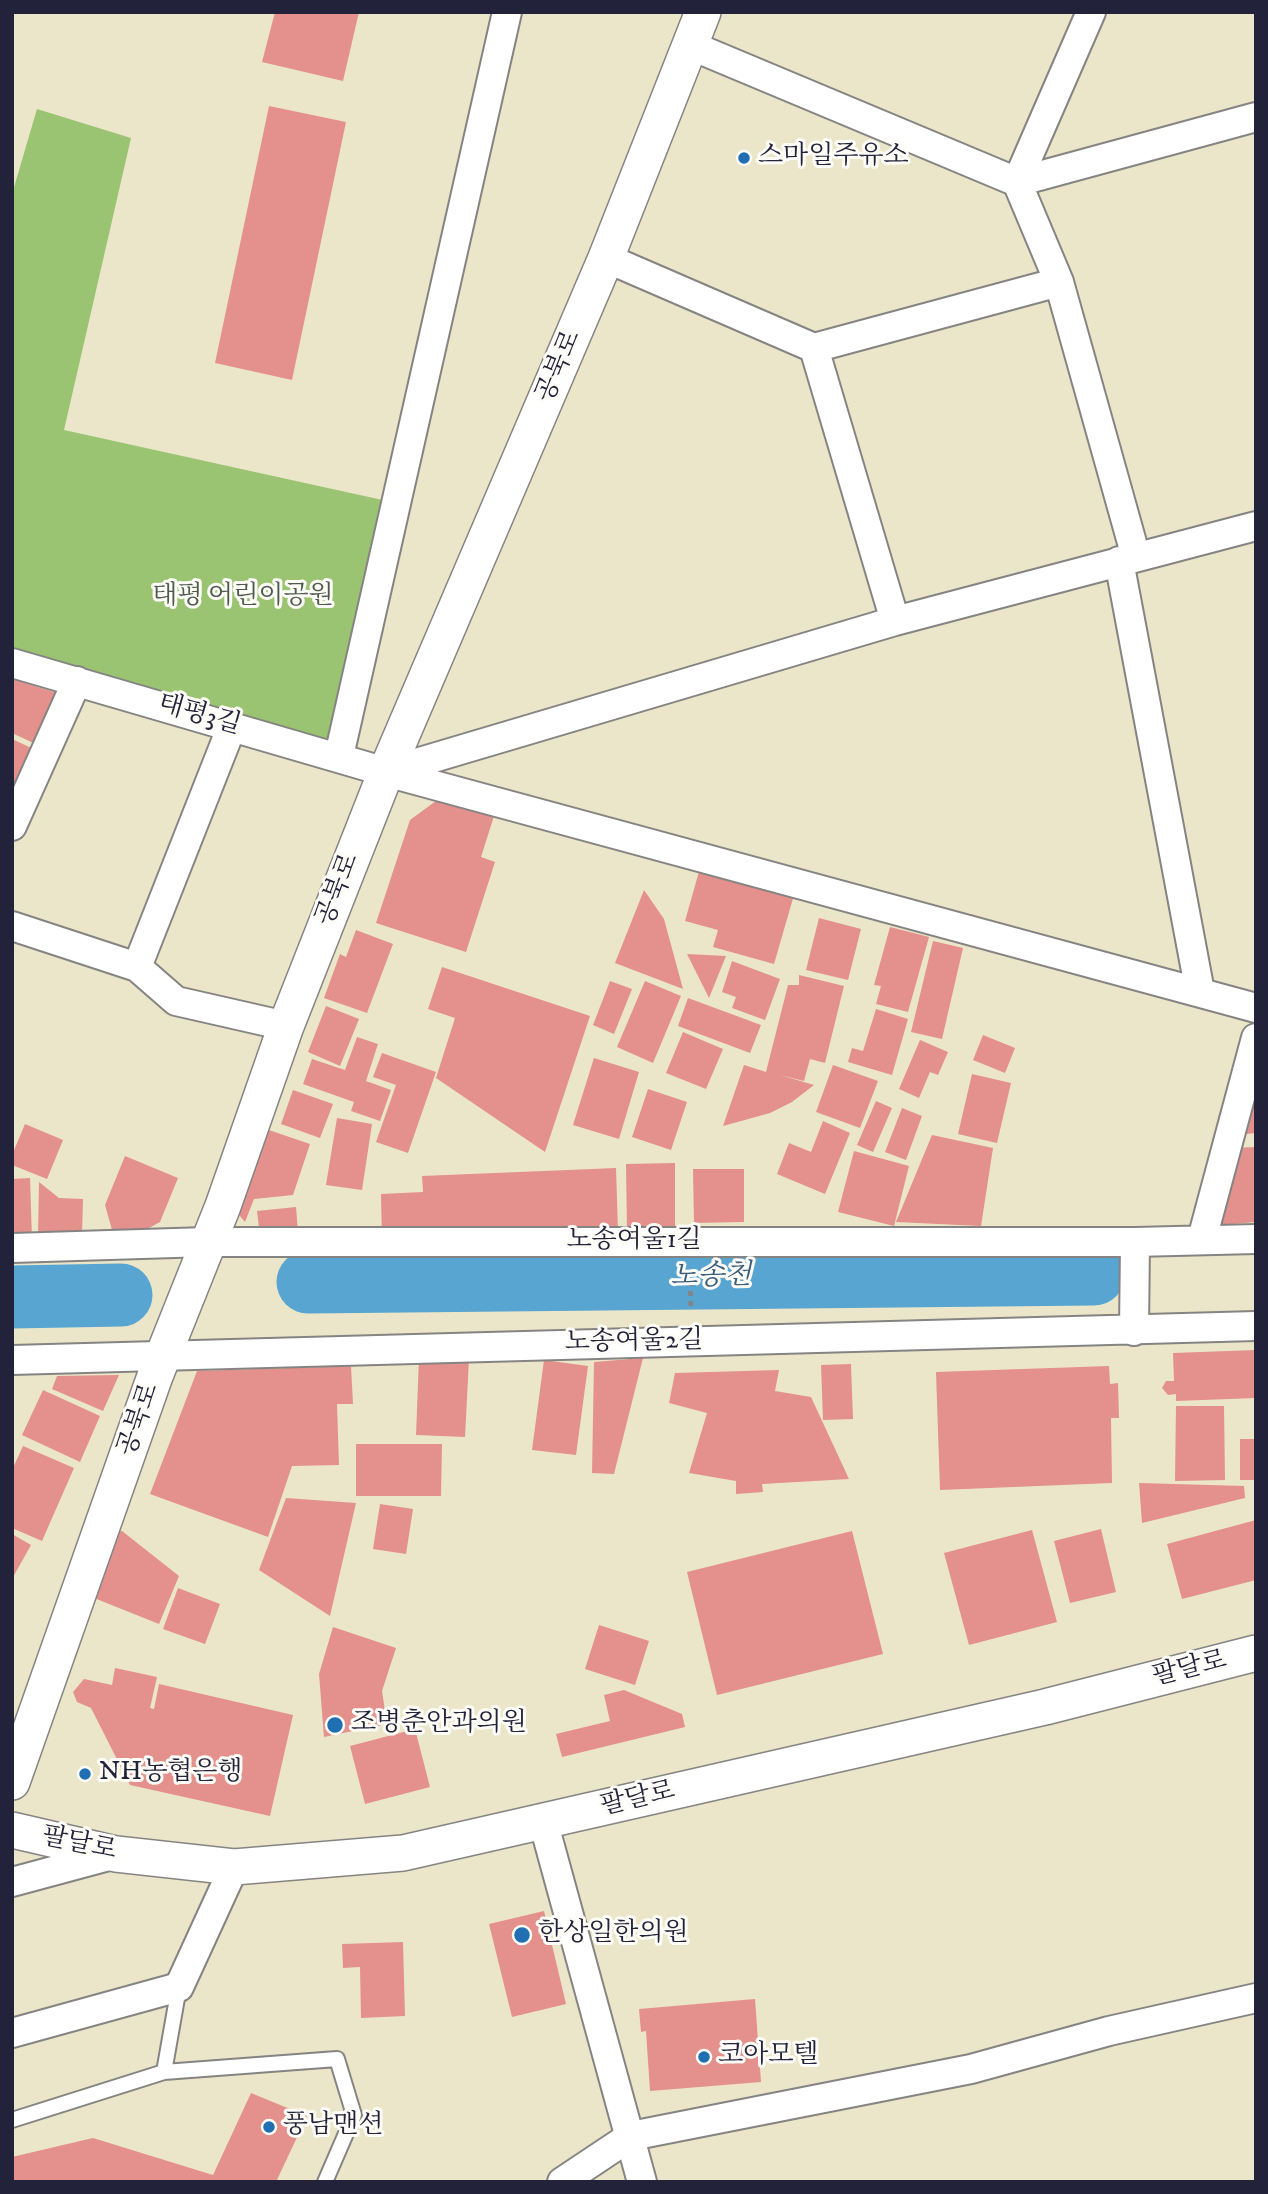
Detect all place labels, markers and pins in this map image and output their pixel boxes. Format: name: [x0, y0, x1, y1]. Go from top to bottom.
place label: 스마일주유소: [758, 142, 909, 174]
marker: 스마일주유소: [736, 150, 752, 166]
place label: 조병춘안과의원: [351, 1709, 527, 1741]
marker: 조병춘안과의원: [325, 1715, 345, 1735]
place label: NH농협은행: [99, 1758, 243, 1790]
marker: NH농협은행: [77, 1766, 93, 1782]
place label: 한상일한의원: [538, 1919, 689, 1951]
marker: 한상일한의원: [512, 1925, 532, 1945]
place label: 코아모텔: [718, 2041, 818, 2073]
marker: 코아모텔: [696, 2049, 712, 2065]
place label: 풍남맨션: [283, 2111, 383, 2143]
marker: 풍남맨션: [261, 2119, 277, 2135]

